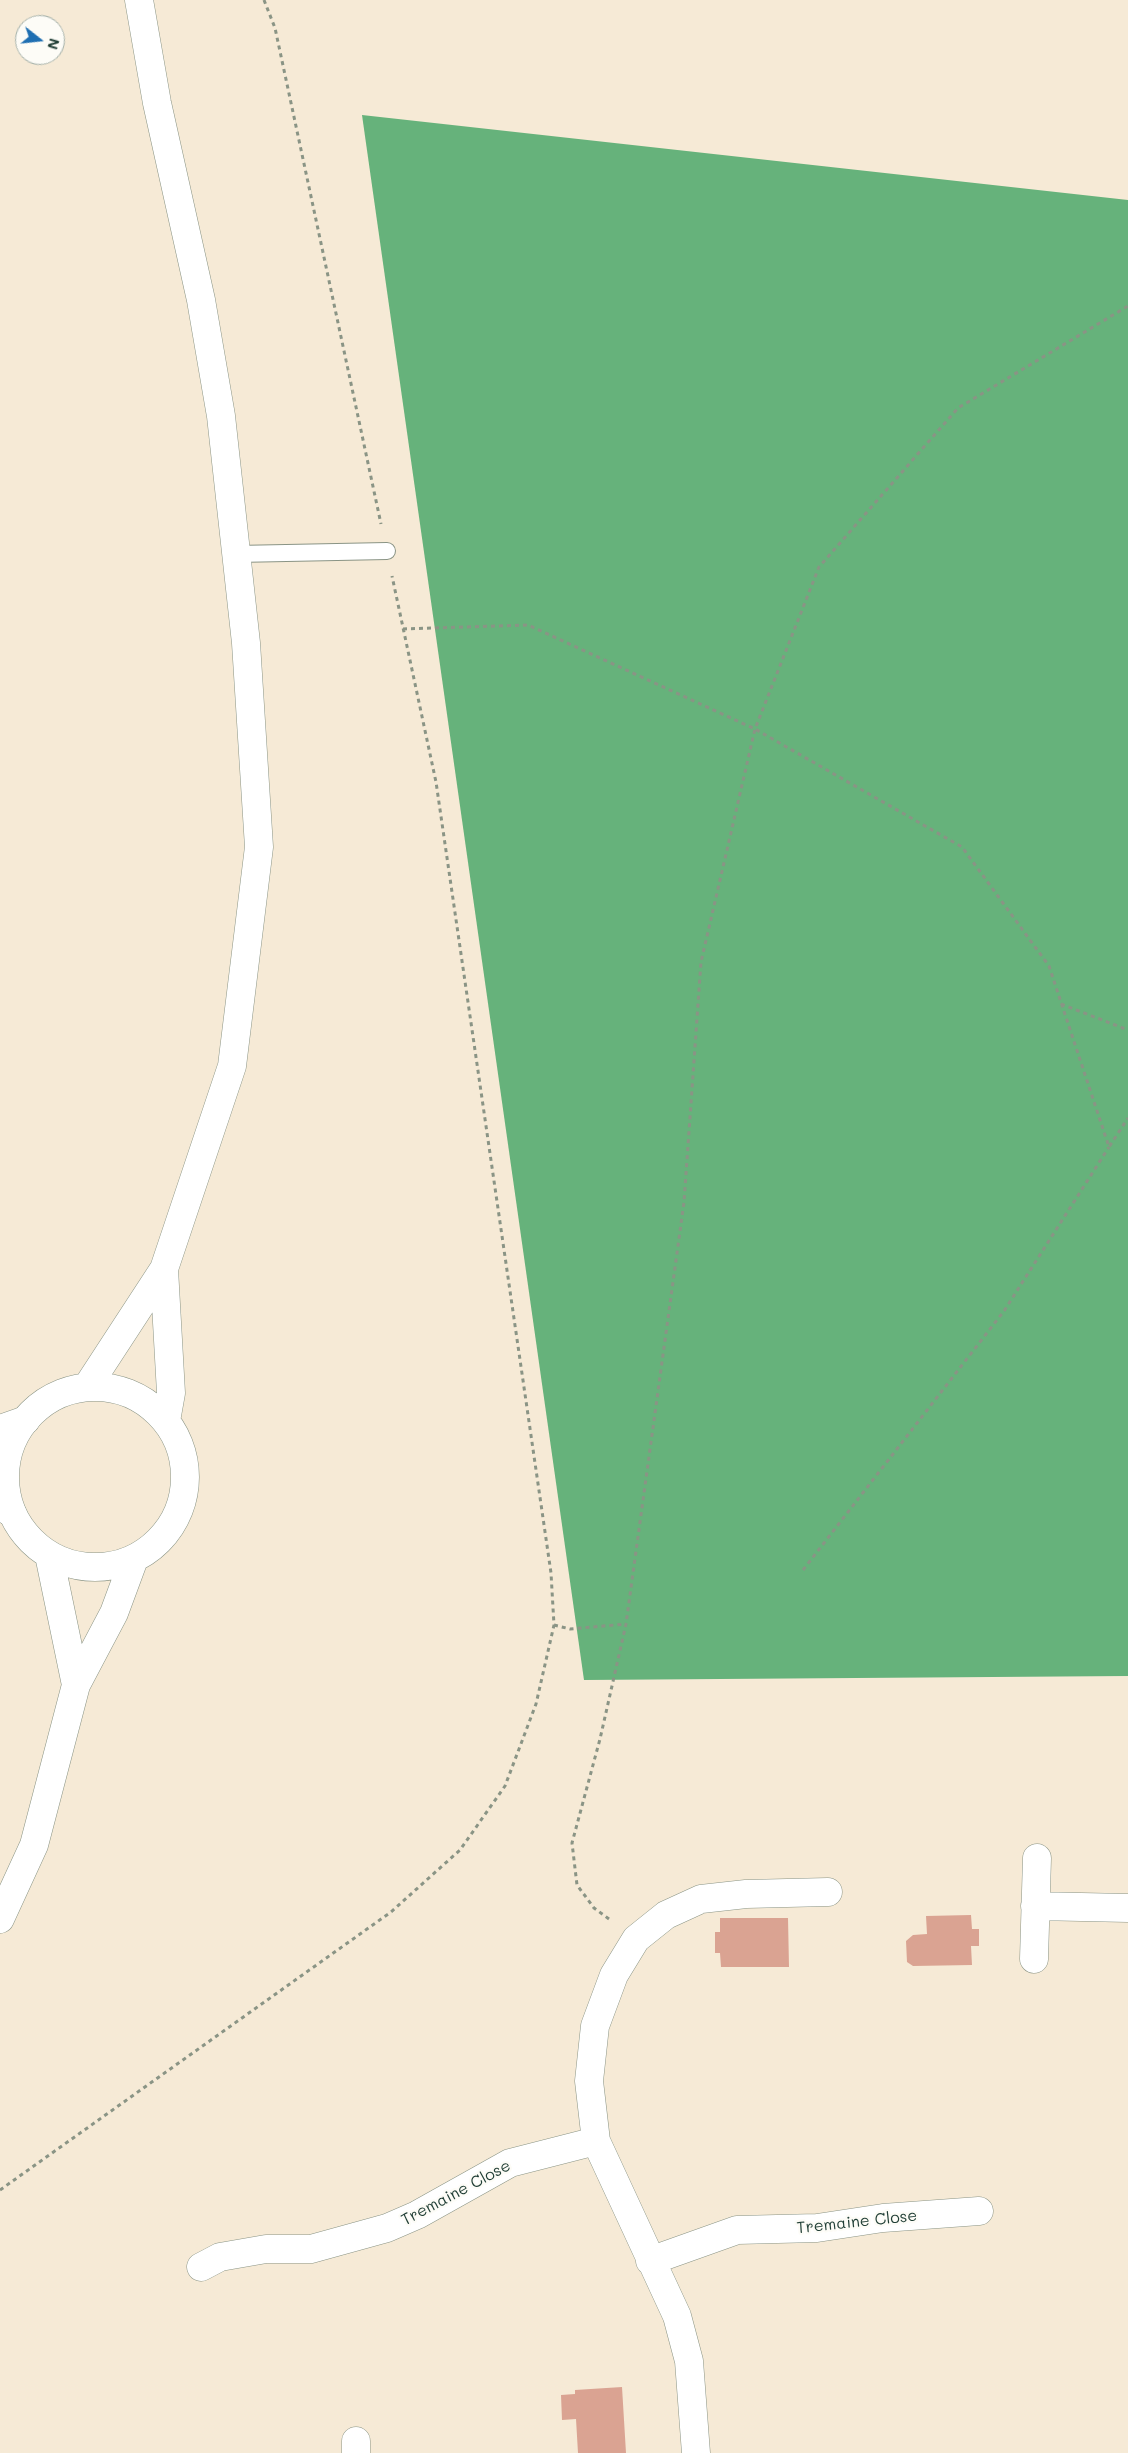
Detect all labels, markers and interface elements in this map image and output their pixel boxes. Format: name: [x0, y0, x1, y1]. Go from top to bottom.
north arrow: [15, 15, 65, 65]
text: N: [43, 36, 65, 52]
street label: Tremaine Close: [398, 2156, 514, 2230]
street label: Tremaine Close: [796, 2206, 918, 2238]

